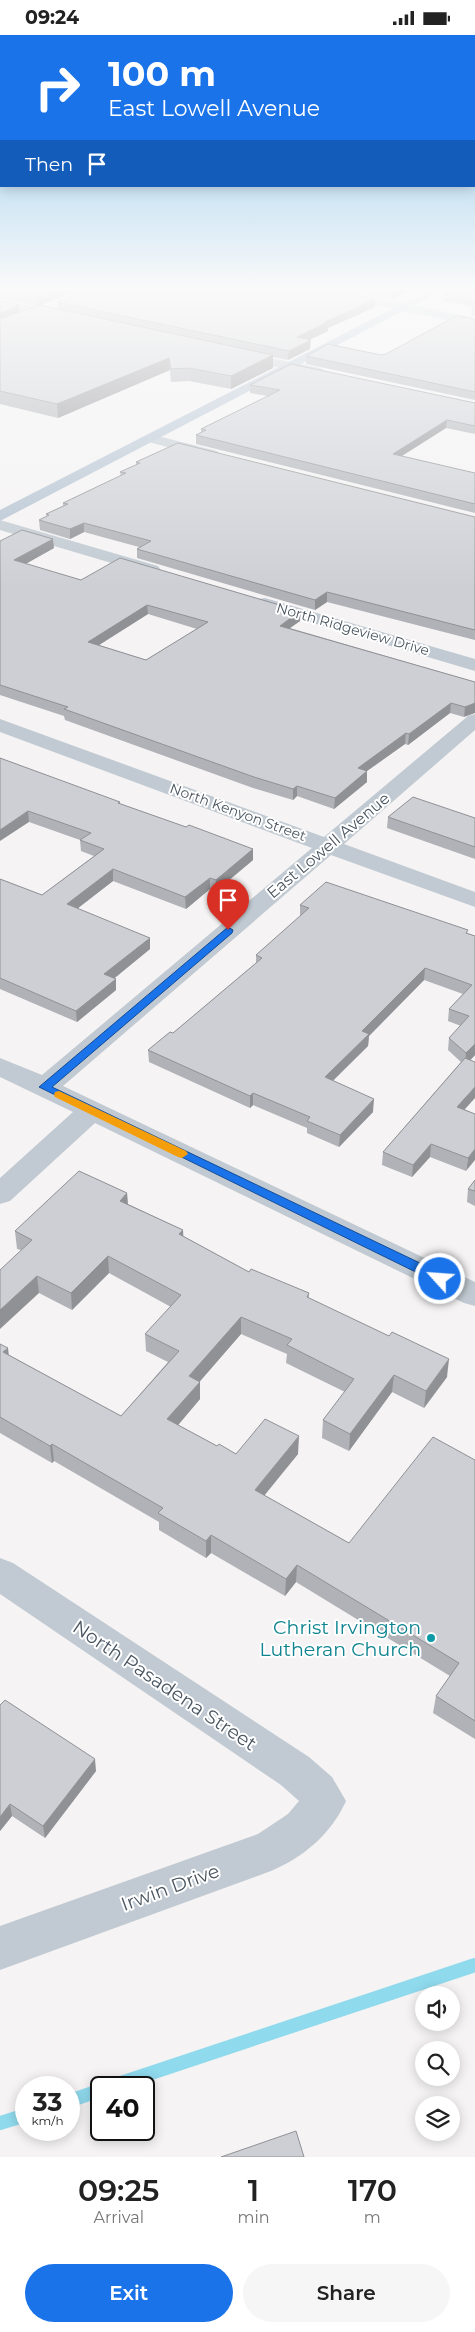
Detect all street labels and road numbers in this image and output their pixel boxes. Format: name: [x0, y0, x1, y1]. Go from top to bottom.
street label: North Ridgeview Drive: [274, 599, 432, 659]
street label: North Kenyon Street: [167, 779, 309, 845]
street label: East Lowell Avenue: [263, 789, 394, 902]
street label: North Pasadena Street: [68, 1615, 261, 1756]
street label: Irwin Drive: [118, 1859, 223, 1916]

